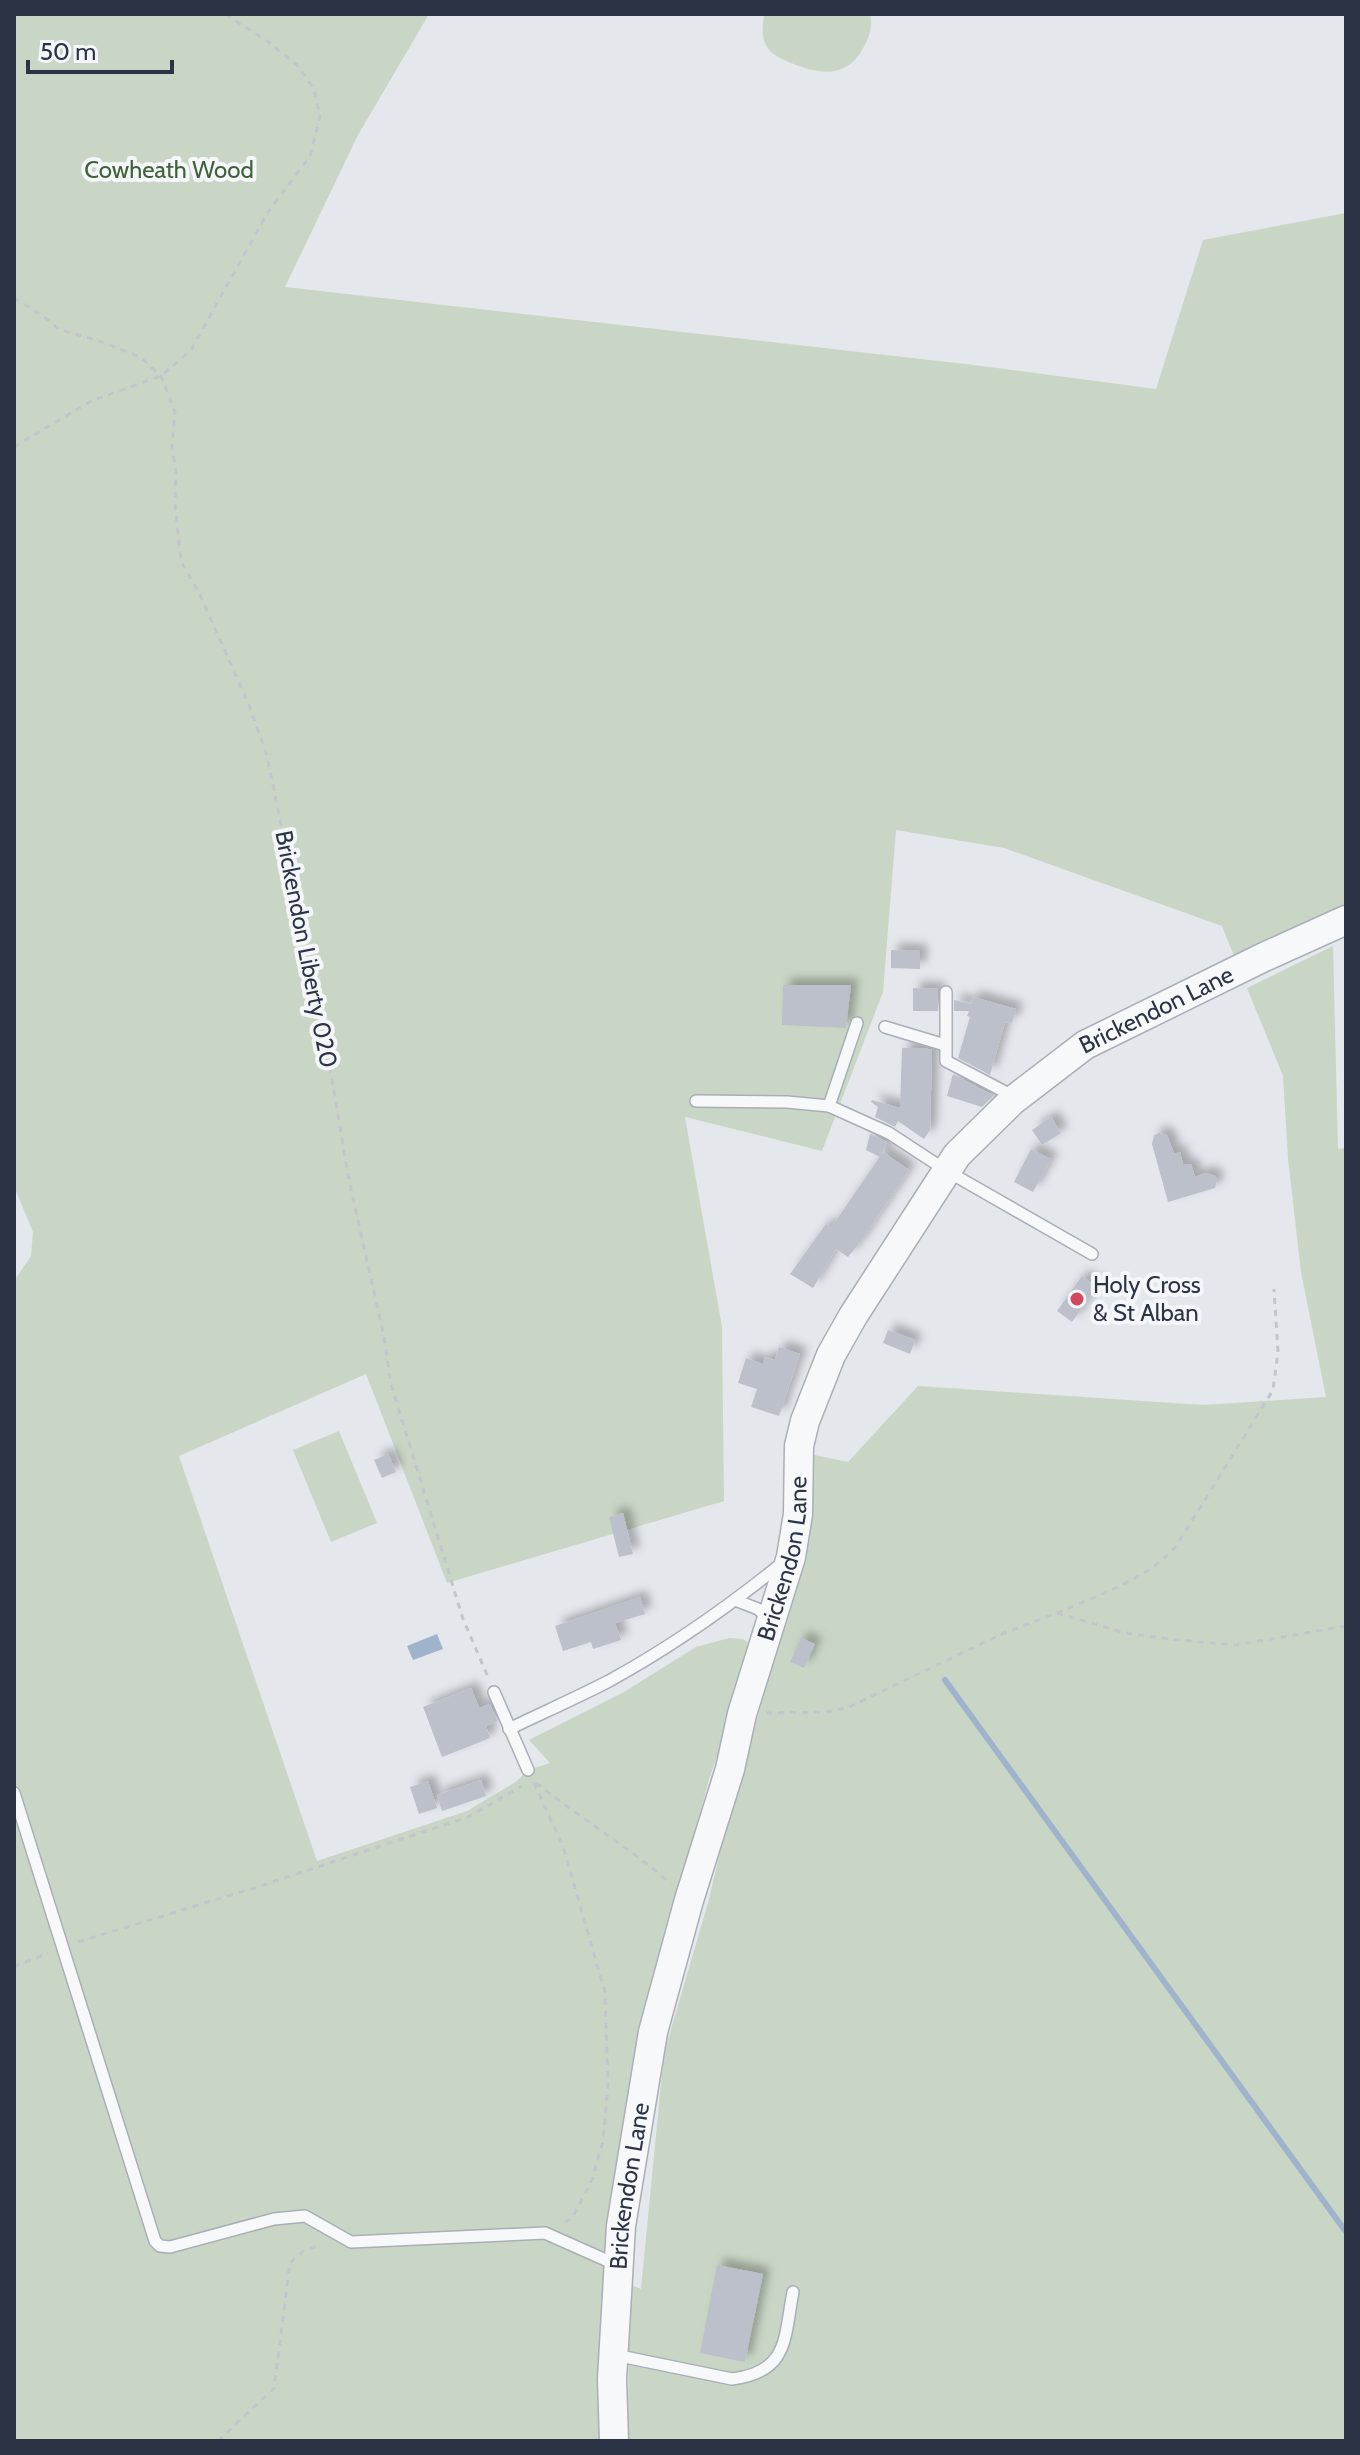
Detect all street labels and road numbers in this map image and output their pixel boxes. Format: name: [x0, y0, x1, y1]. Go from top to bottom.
street label: Brickendon Liberty 020: [269, 828, 344, 1070]
street label: Brickendon Lane: [1074, 959, 1238, 1060]
street label: Brickendon Lane: [751, 1476, 813, 1644]
street label: Brickendon Lane: [603, 2100, 655, 2270]

